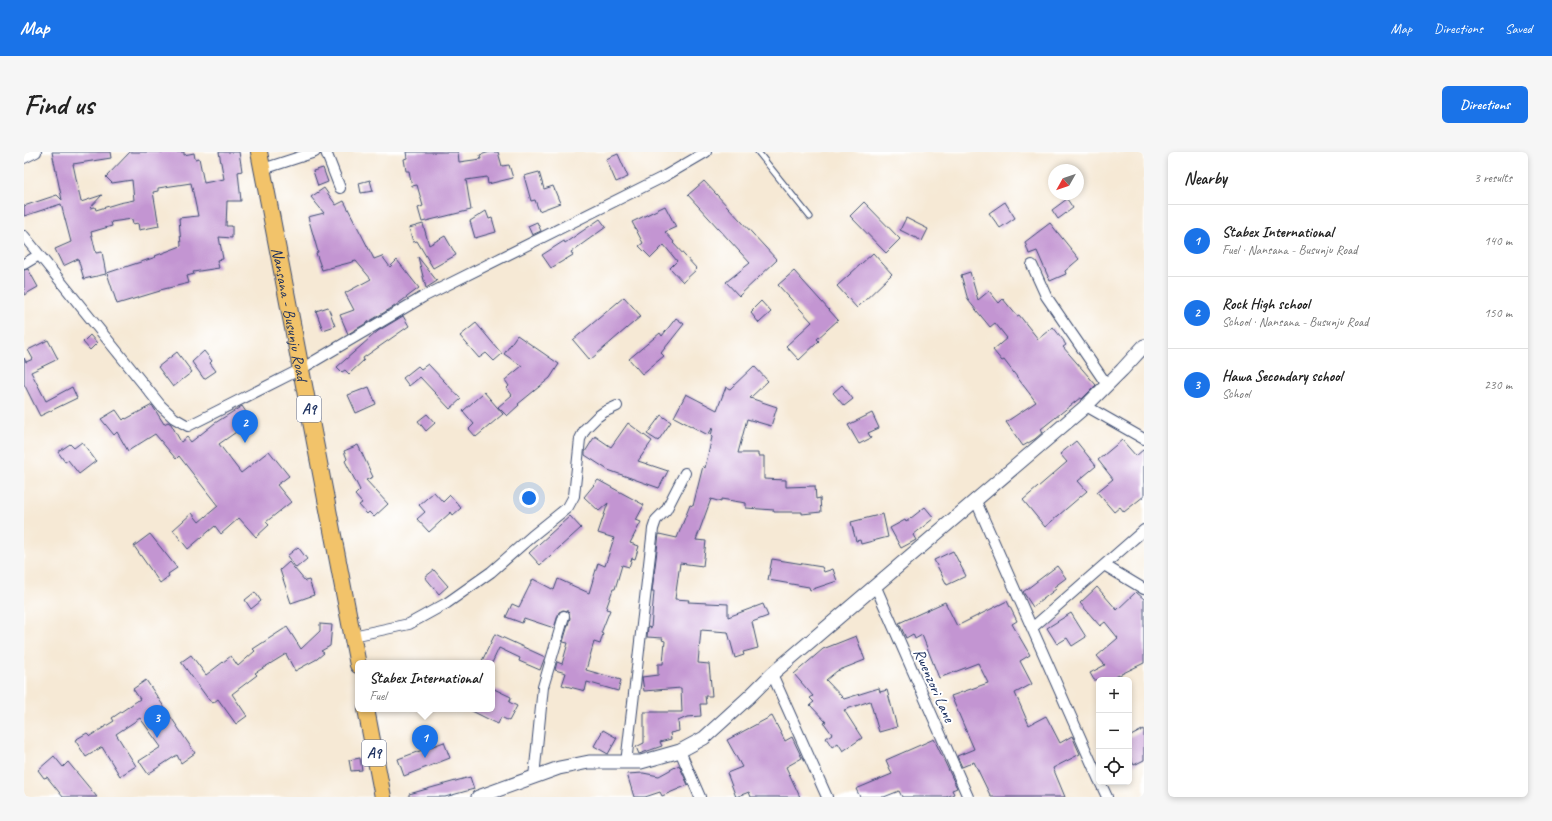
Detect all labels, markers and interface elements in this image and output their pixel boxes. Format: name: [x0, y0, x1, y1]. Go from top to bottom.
text: Map: [20, 16, 50, 40]
text: Map: [1391, 20, 1412, 37]
text: Directions: [1434, 20, 1483, 37]
text: Saved: [1505, 20, 1532, 37]
button: Directions: [1442, 86, 1528, 123]
text: Find us: [24, 87, 94, 122]
north arrow: [1048, 164, 1084, 200]
text: Nearby: [1184, 168, 1227, 189]
text: 3 results: [1474, 170, 1512, 186]
text: Stabex International: [1222, 223, 1333, 242]
text: 1: [1194, 233, 1200, 249]
text: 140 m: [1484, 233, 1512, 249]
text: Fuel · Nansana - Busunju Road: [1222, 242, 1357, 258]
street label: Nansana - Busunju Road: [267, 246, 312, 385]
text: Rock High school: [1222, 295, 1309, 314]
text: 2: [1194, 305, 1200, 321]
text: 150 m: [1484, 305, 1512, 321]
text: School · Nansana - Busunju Road: [1222, 314, 1368, 330]
text: Hawa Secondary school: [1222, 367, 1342, 386]
text: 3: [1194, 377, 1200, 393]
text: 230 m: [1484, 377, 1512, 393]
text: School: [1222, 386, 1250, 402]
road number: A9: [297, 396, 321, 422]
pin: 2: [232, 410, 258, 443]
your location: [519, 488, 539, 508]
street label: Rwenzori Lane: [909, 645, 960, 727]
popup: [355, 660, 495, 712]
text: Stabex International: [369, 669, 481, 688]
map controls: [1096, 677, 1132, 785]
button: +: [1096, 677, 1132, 713]
text: Fuel: [369, 688, 386, 704]
pin: 3: [144, 705, 170, 738]
button: −: [1096, 713, 1132, 749]
pin: 1: [412, 725, 438, 758]
road number: A9: [362, 740, 386, 766]
button: locate: [1096, 749, 1132, 785]

